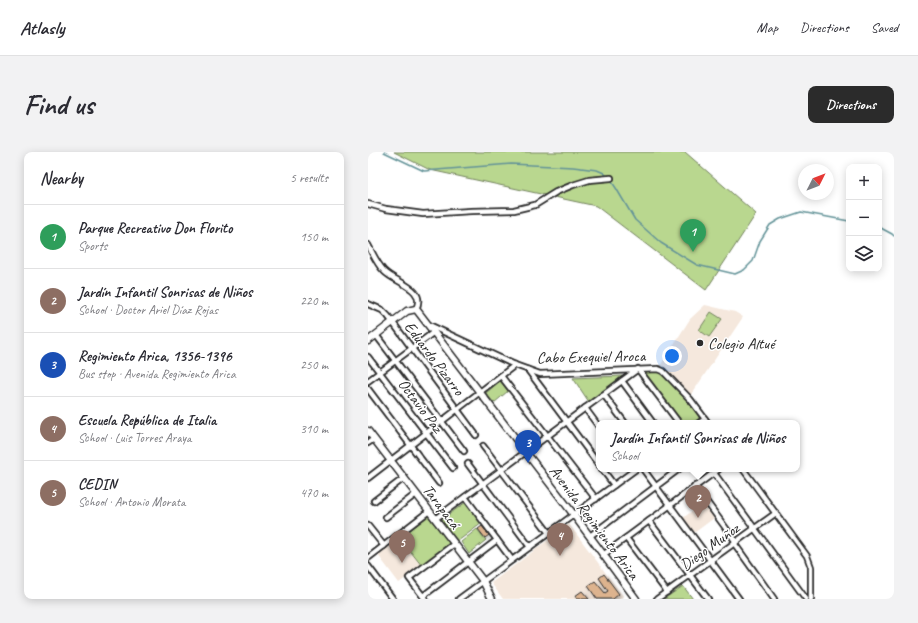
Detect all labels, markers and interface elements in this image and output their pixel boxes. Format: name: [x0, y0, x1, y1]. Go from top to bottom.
text: Atlasly: [20, 16, 64, 40]
text: Map: [757, 19, 778, 36]
text: Directions: [800, 19, 849, 36]
text: Saved: [871, 19, 898, 36]
button: Directions: [808, 86, 894, 123]
text: Find us: [24, 87, 94, 122]
north arrow: [798, 164, 834, 200]
map controls: [846, 164, 882, 272]
button: +: [846, 164, 882, 200]
text: Nearby: [40, 168, 83, 189]
text: 5 results: [290, 170, 328, 186]
button: −: [846, 200, 882, 236]
text: Parque Recreativo Don Florito: [78, 219, 232, 238]
pin: 1: [680, 219, 706, 252]
text: 1: [50, 229, 56, 245]
text: 150 m: [300, 229, 328, 245]
button: layers: [846, 236, 882, 272]
text: Sports: [78, 238, 107, 254]
text: Jardín Infantil Sonrisas de Niños: [78, 283, 252, 302]
text: 2: [50, 293, 56, 309]
text: 220 m: [300, 293, 328, 309]
text: School · Doctor Ariel Díaz Rojas: [78, 302, 218, 318]
street label: Eduardo Pizarro: [400, 318, 469, 401]
place label: Colegio Altué: [708, 334, 777, 354]
marker: Colegio Altué: [695, 338, 705, 348]
street label: Cabo Exequiel Aroca: [536, 346, 647, 368]
your location: [662, 346, 682, 366]
text: Regimiento Arica, 1356-1396: [78, 347, 232, 366]
text: 3: [50, 357, 56, 373]
text: 250 m: [300, 357, 328, 373]
text: Bus stop · Avenida Regimiento Arica: [78, 366, 236, 382]
street label: Octavio Paz: [393, 375, 448, 438]
text: Escuela República de Italia: [78, 411, 216, 430]
popup: [596, 420, 800, 472]
text: 4: [50, 421, 56, 437]
text: 310 m: [300, 421, 328, 437]
text: Jardín Infantil Sonrisas de Niños: [611, 429, 785, 448]
text: School · Luis Torres Araya: [78, 430, 191, 446]
pin: 3: [515, 430, 541, 463]
text: School: [611, 448, 639, 464]
street label: Avenida Regimiento Arica: [545, 462, 644, 584]
text: CEDIN: [78, 475, 117, 494]
street label: Tarapacá: [418, 480, 466, 534]
text: 5: [50, 485, 56, 501]
text: 470 m: [300, 485, 328, 501]
pin: 2: [685, 485, 711, 518]
text: School · Antonio Morata: [78, 494, 185, 510]
street label: Diego Muñoz: [676, 518, 745, 575]
pin: 4: [547, 523, 573, 556]
pin: 5: [389, 530, 415, 563]

